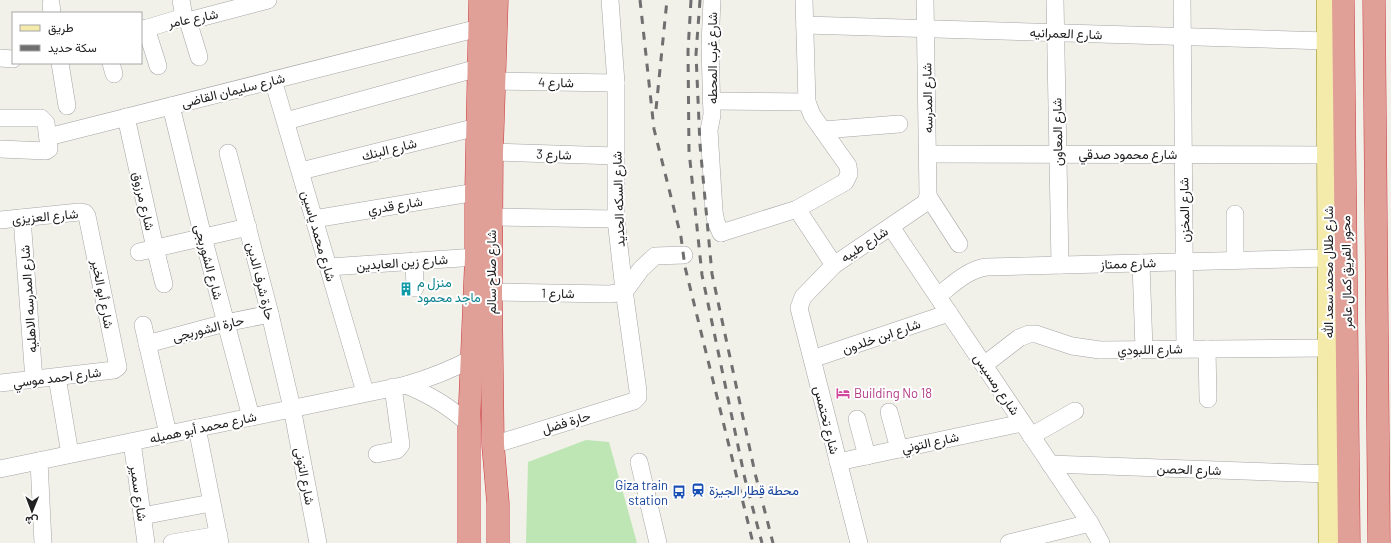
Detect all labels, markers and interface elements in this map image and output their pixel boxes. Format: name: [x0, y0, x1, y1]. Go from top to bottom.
street label: شارع عامر: [166, 5, 220, 33]
legend: [12, 12, 142, 64]
street label: شارع غرب المحطه: [704, 12, 722, 104]
text: طريق: [48, 20, 74, 36]
street label: شارع العمرانيه: [1029, 24, 1103, 44]
text: سكة حديد: [48, 40, 97, 55]
street label: شارع المدرسه: [918, 63, 938, 133]
street label: شارع سليمان القاضى: [180, 69, 287, 113]
street label: شارع 4: [538, 74, 574, 92]
street label: شارع المعاون: [1048, 98, 1068, 166]
street label: شارع البنك: [360, 134, 419, 166]
street label: شارع 3: [536, 145, 572, 165]
street label: شارع محمود صدقي: [1079, 146, 1177, 165]
street label: شارع السكه الحديد: [608, 151, 630, 247]
street label: شارع مرزوق: [128, 170, 158, 232]
street label: شارع المخزن: [1175, 177, 1195, 243]
street label: شارع محمد ياسين: [296, 189, 340, 284]
street label: شارع قدري: [366, 193, 424, 220]
street label: شارع العزيزى: [11, 205, 79, 229]
street label: شارع طلال محمد سعد الله: [1320, 206, 1338, 338]
street label: محور الفريق كمال عامر: [1337, 215, 1356, 330]
street label: شارع الشوربجى: [189, 222, 227, 302]
street label: شارع طيبه: [837, 223, 892, 267]
street label: شارع صلاح سالم: [483, 230, 501, 314]
street label: حارة شرف الدين: [243, 240, 279, 322]
street label: شارع المدرسه الاهليه: [16, 244, 42, 353]
street label: شارع زين العابدين: [356, 251, 449, 275]
street label: شارع ممتاز: [1099, 254, 1156, 274]
street label: شارع أبو الخير: [86, 257, 118, 330]
place label: منزل م ماجد محمود: [417, 274, 481, 306]
building icon: منزل م ماجد محمود: [398, 281, 414, 297]
street label: شارع 1: [541, 285, 575, 303]
street label: حارة الشوربجى: [171, 311, 246, 346]
street label: شارع ابن خلدون: [840, 315, 923, 359]
street label: شارع اللبودي: [1117, 340, 1183, 361]
street label: شارع رمسيس: [969, 350, 1023, 419]
street label: شارع احمد موسي: [12, 364, 102, 393]
street label: شارع تحتمس: [809, 384, 843, 456]
hotel icon: Building No 18: [835, 385, 851, 401]
place label: Building No 18: [854, 385, 932, 401]
street label: حارة فضل: [540, 407, 593, 438]
street label: شارع محمد أبو هميله: [148, 408, 258, 448]
street label: شارع التوني: [900, 428, 961, 459]
street label: شارع التونى: [290, 446, 318, 506]
street label: شارع الحصن: [1156, 460, 1222, 480]
street label: شارع سمير: [125, 463, 151, 522]
place label: Giza train station: [615, 477, 668, 508]
station icon: محطة قطار الجيزة: [690, 482, 706, 498]
place label: محطة قطار الجيزة: [709, 482, 799, 499]
bus stop icon: Giza train station: [671, 484, 687, 500]
north arrow: [12, 491, 52, 531]
text: ش: [25, 514, 39, 528]

